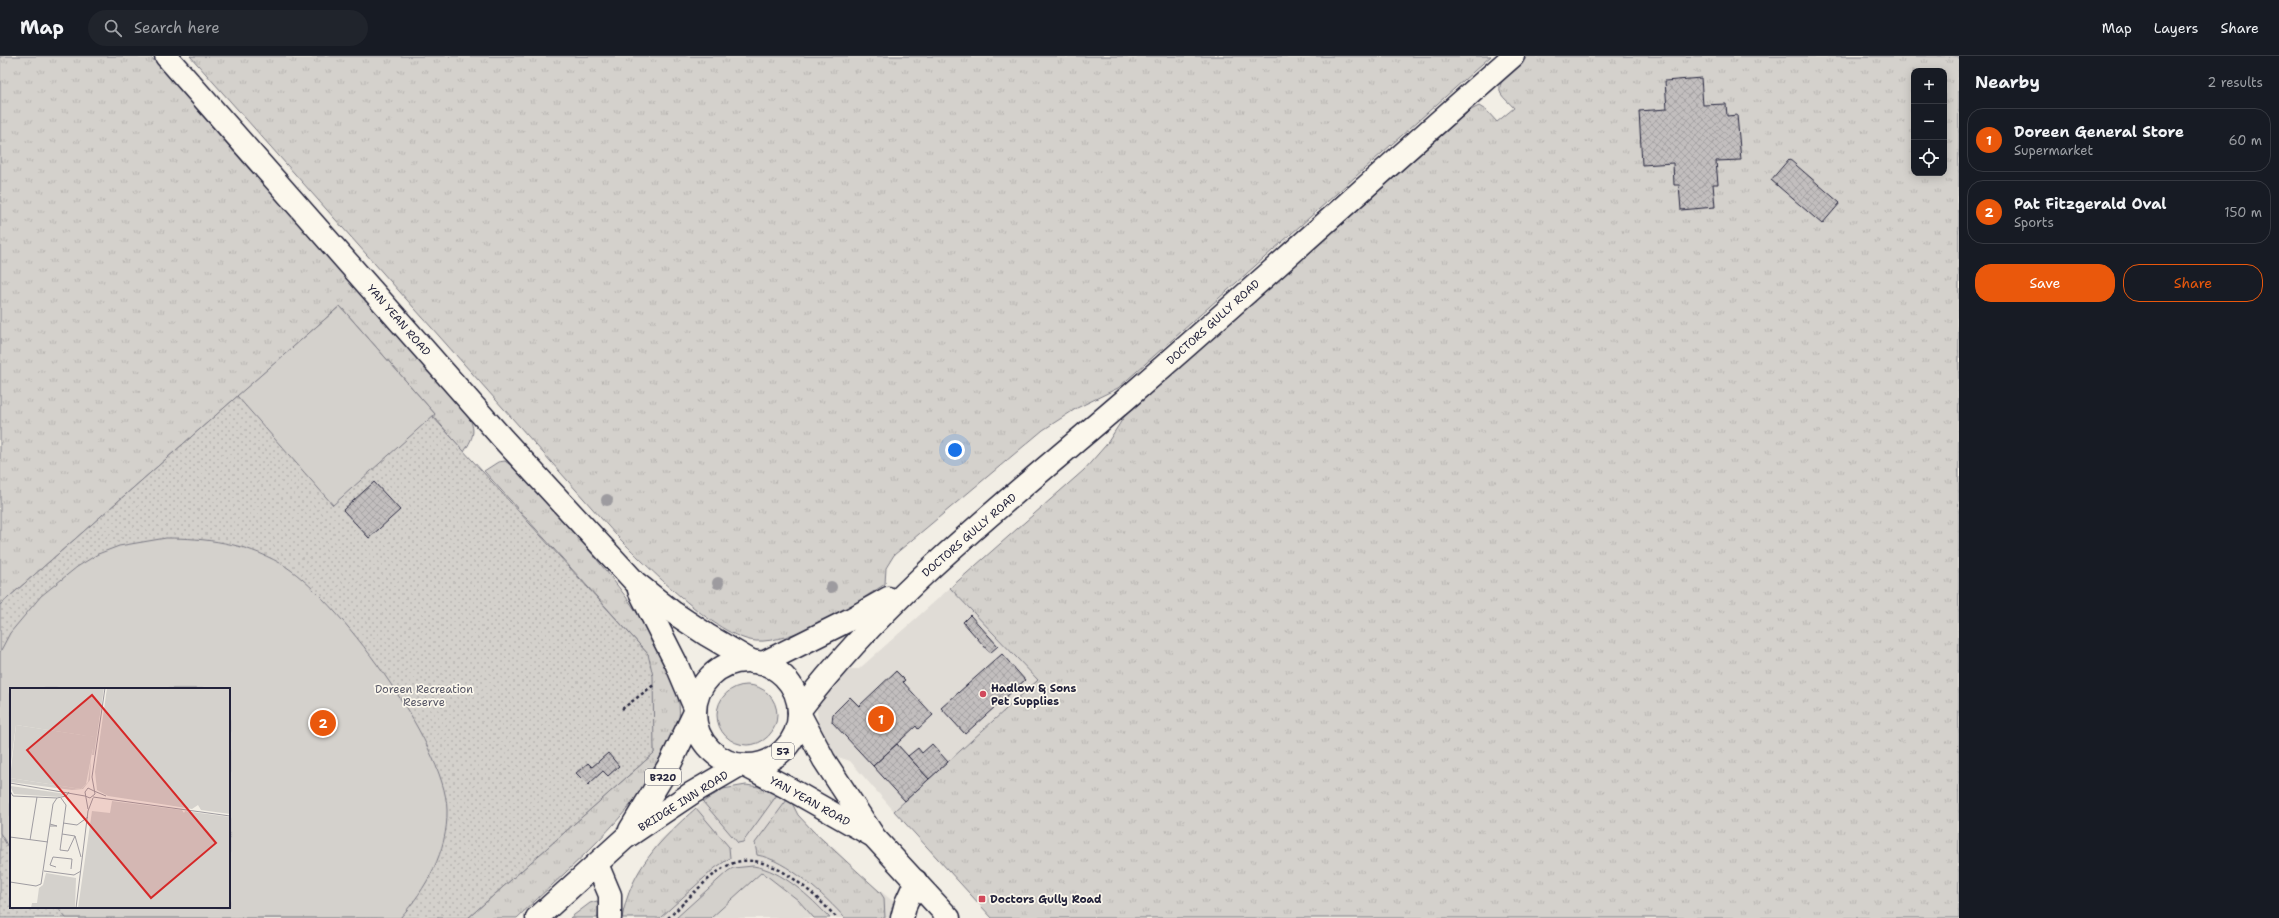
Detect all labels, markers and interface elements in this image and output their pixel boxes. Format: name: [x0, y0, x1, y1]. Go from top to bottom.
search box: [88, 10, 368, 46]
text: Map: [20, 15, 64, 40]
icon: search: [102, 17, 124, 39]
text: Search here: [134, 18, 220, 38]
text: Map: [2102, 19, 2132, 37]
text: Layers: [2154, 19, 2198, 37]
text: Share: [2220, 19, 2259, 37]
map controls: [1911, 68, 1947, 176]
button: +: [1911, 68, 1947, 104]
text: Nearby: [1975, 71, 2040, 93]
text: 2 results: [2207, 74, 2263, 91]
button: −: [1911, 104, 1947, 140]
text: Doreen General Store: [2014, 122, 2184, 142]
text: 1: [1986, 132, 1992, 149]
text: 60 m: [2229, 132, 2262, 149]
button: locate: [1911, 140, 1947, 176]
text: Supermarket: [2014, 142, 2093, 159]
text: Pat Fitzgerald Oval: [2014, 194, 2167, 214]
text: 2: [1984, 204, 1994, 221]
text: 150 m: [2224, 204, 2262, 221]
text: Sports: [2014, 214, 2054, 231]
button: Save: [1975, 264, 2115, 302]
button: Share: [2123, 264, 2263, 302]
street label: DOCTORS GULLY ROAD: [1163, 276, 1263, 368]
street label: YAN YEAN ROAD: [364, 282, 434, 359]
your location: [945, 440, 965, 460]
street label: DOCTORS GULLY ROAD: [919, 490, 1020, 581]
place label: Hadlow & Sons Pet Supplies: [991, 681, 1076, 709]
park label: Doreen Recreation Reserve: [375, 682, 473, 710]
inset map: [10, 688, 230, 908]
marker: Hadlow & Sons Pet Supplies: [978, 689, 988, 699]
pin: 1: [868, 704, 894, 734]
pin: 2: [310, 708, 336, 738]
road number: 57: [772, 743, 794, 759]
street label: BRIDGE INN ROAD: [635, 768, 731, 835]
road number: B720: [645, 769, 681, 785]
street label: YAN YEAN ROAD: [767, 773, 853, 830]
place label: Doctors Gully Road: [990, 892, 1102, 907]
marker: Doctors Gully Road: [977, 894, 987, 904]

